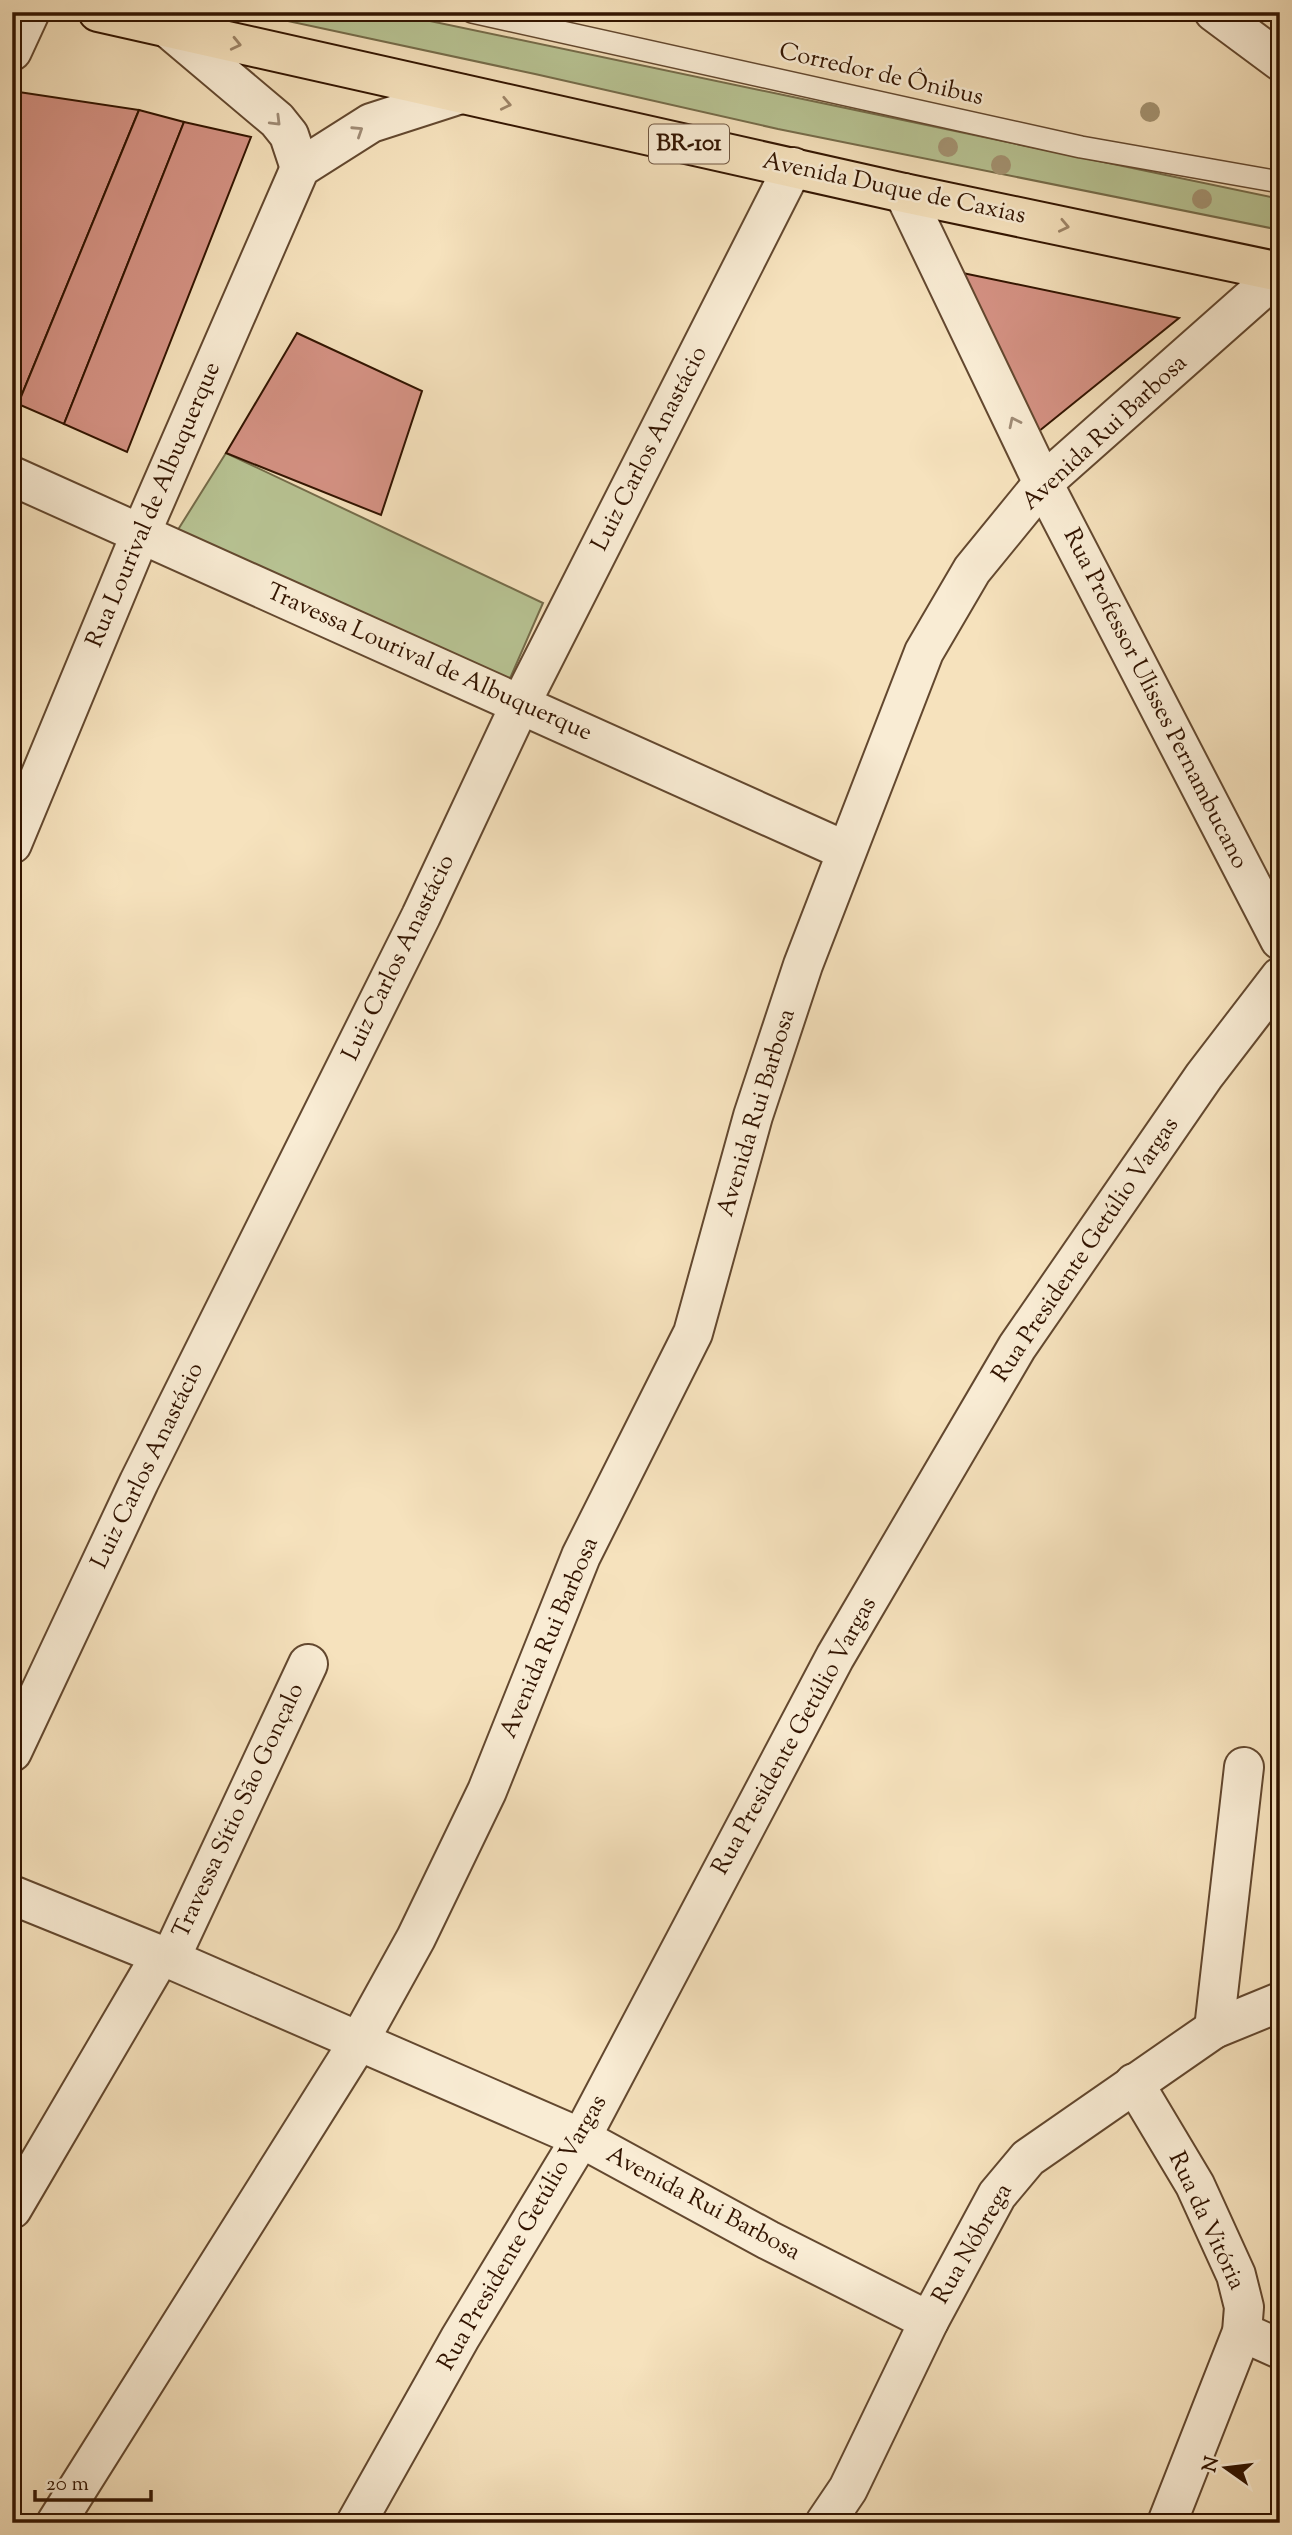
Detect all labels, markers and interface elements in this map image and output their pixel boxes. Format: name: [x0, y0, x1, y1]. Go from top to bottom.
street label: Corredor de Ônibus: [775, 35, 987, 115]
one-way arrow: [230, 36, 242, 50]
one-way arrow: [500, 96, 512, 111]
one-way arrow: [268, 112, 281, 125]
road number: BR-101: [649, 125, 729, 164]
one-way arrow: [350, 127, 363, 140]
street label: Avenida Duque de Caxias: [759, 144, 1029, 234]
one-way arrow: [1058, 218, 1070, 233]
street label: Luiz Carlos Anastácio: [584, 341, 716, 557]
street label: Avenida Rui Barbosa: [1015, 347, 1195, 519]
street label: Rua Lourival de Albuquerque: [78, 357, 230, 653]
one-way arrow: [1008, 417, 1022, 429]
street label: Rua Professor Ulisses Pernambucano: [1054, 523, 1256, 875]
street label: Travessa Lourival de Albuquerque: [261, 576, 597, 750]
street label: Luiz Carlos Anastácio: [334, 849, 464, 1067]
street label: Avenida Rui Barbosa: [709, 1005, 805, 1221]
street label: Rua Presidente Getúlio Vargas: [984, 1111, 1188, 1389]
street label: Luiz Carlos Anastácio: [83, 1357, 213, 1575]
street label: Avenida Rui Barbosa: [492, 1532, 608, 1744]
street label: Rua Presidente Getúlio Vargas: [704, 1591, 886, 1881]
street label: Travessa Sítio São Gonçalo: [165, 1678, 313, 1944]
street label: Rua Presidente Getúlio Vargas: [430, 2089, 616, 2377]
street label: Avenida Rui Barbosa: [600, 2138, 806, 2270]
street label: Rua da Vitória: [1159, 2146, 1253, 2296]
street label: Rua Nóbrega: [925, 2177, 1021, 2311]
north arrow: [1190, 2434, 1260, 2504]
text: N: [1197, 2454, 1227, 2475]
scale bar: [35, 2458, 150, 2502]
text: 20 m: [46, 2470, 89, 2500]

